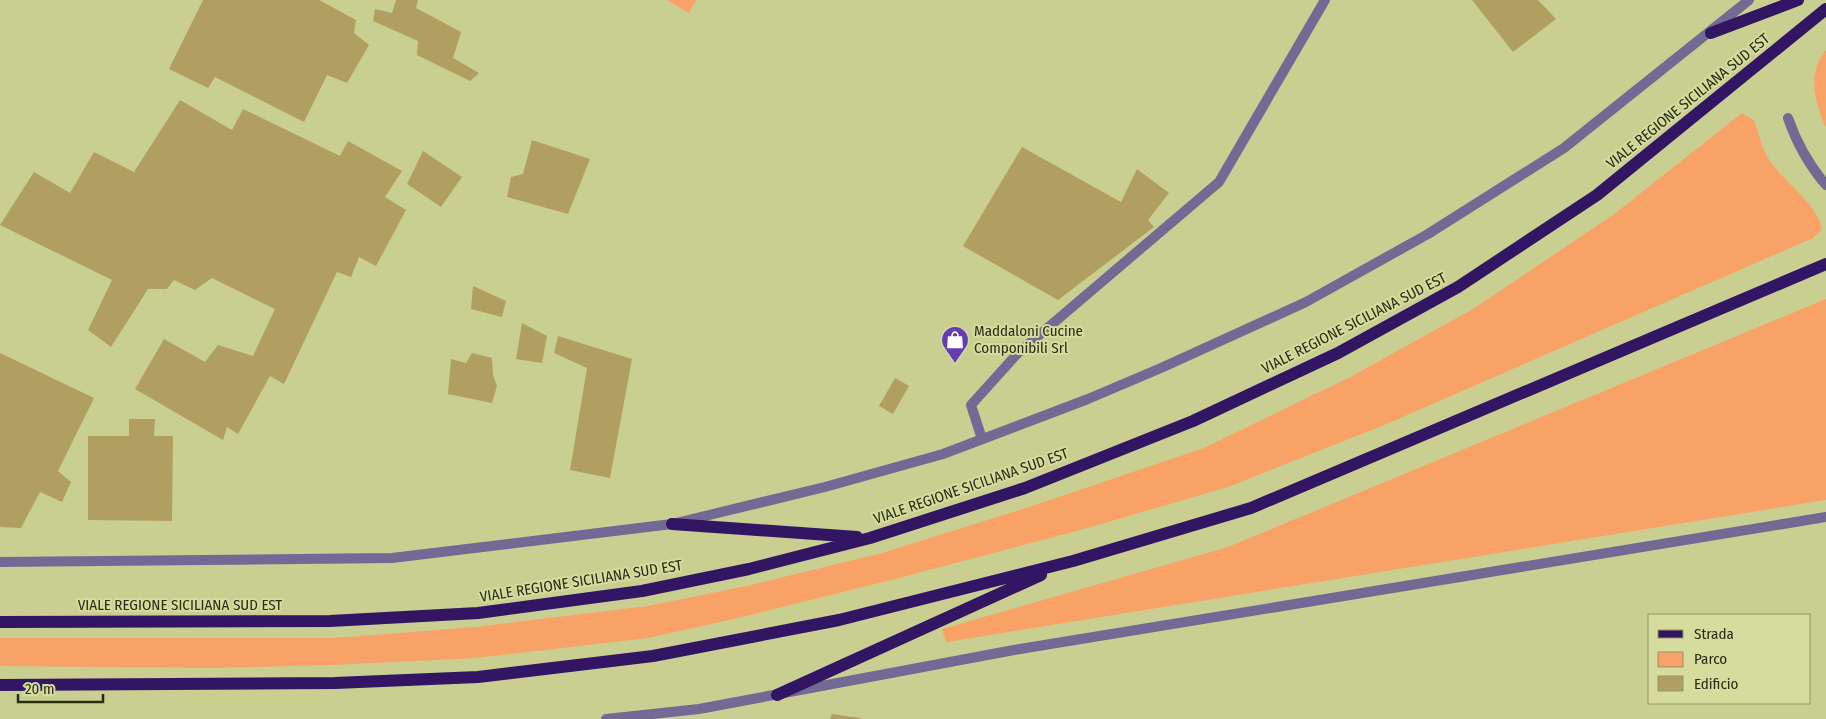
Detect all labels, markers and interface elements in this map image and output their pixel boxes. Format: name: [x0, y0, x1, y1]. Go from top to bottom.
street label: VIALE REGIONE SICILIANA SUD EST: [1603, 30, 1773, 172]
street label: VIALE REGIONE SICILIANA SUD EST: [1259, 269, 1449, 377]
place label: Maddaloni Cucine Componibili Srl: [974, 322, 1083, 357]
shop icon: Maddaloni Cucine Componibili Srl: [940, 325, 970, 364]
street label: VIALE REGIONE SICILIANA SUD EST: [871, 444, 1071, 528]
street label: VIALE REGIONE SICILIANA SUD EST: [479, 556, 684, 606]
street label: VIALE REGIONE SICILIANA SUD EST: [78, 596, 282, 614]
legend: [1648, 614, 1811, 704]
text: Strada: [1694, 625, 1734, 643]
text: Parco: [1694, 650, 1727, 668]
scale bar: [18, 672, 102, 704]
text: Edificio: [1694, 675, 1739, 693]
text: 20 m: [25, 680, 55, 698]

